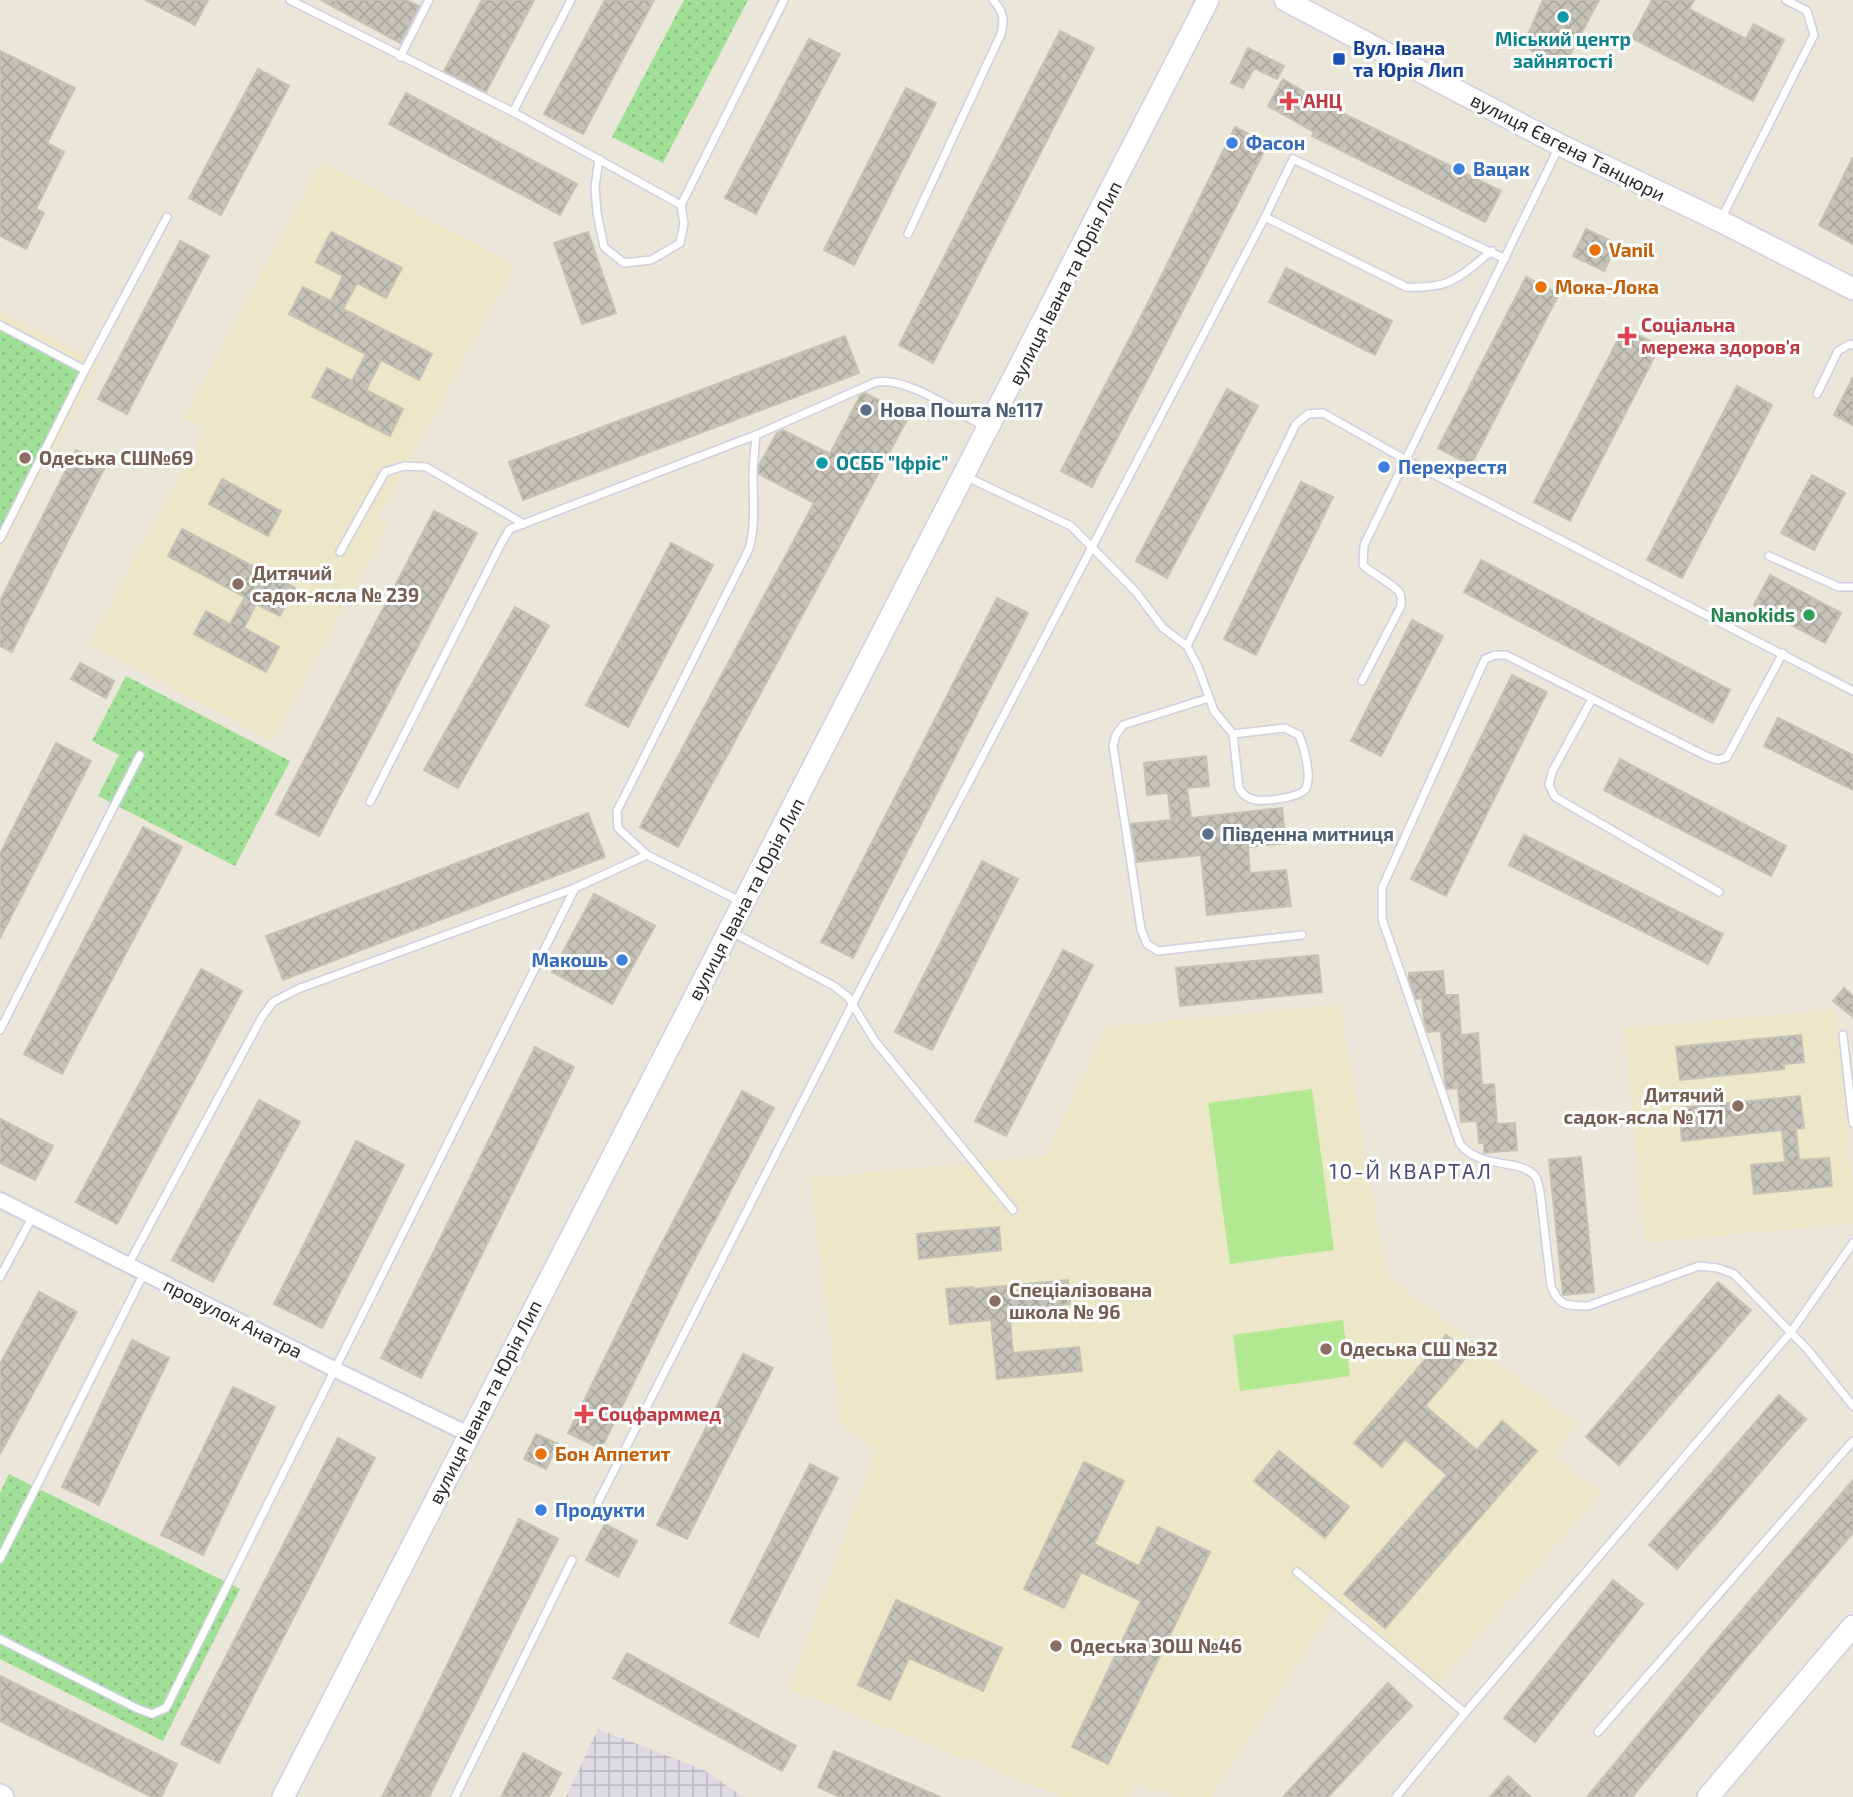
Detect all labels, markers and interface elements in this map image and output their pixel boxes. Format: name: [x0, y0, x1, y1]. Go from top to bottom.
marker: Міський центр зайнятості: [1555, 9, 1571, 25]
place label: Міський центр зайнятості: [1495, 27, 1631, 72]
place label: Вул. Івана та Юрія Лип: [1353, 36, 1464, 81]
marker: Вул. Івана та Юрія Лип: [1331, 51, 1347, 67]
street label: вулиця Євгена Танцюри: [1467, 88, 1669, 206]
place label: АНЦ: [1303, 89, 1343, 112]
marker: АНЦ: [1281, 93, 1297, 109]
place label: Фасон: [1246, 131, 1305, 154]
marker: Фасон: [1224, 135, 1240, 151]
place label: Вацак: [1473, 157, 1530, 180]
marker: Вацак: [1451, 161, 1467, 177]
street label: вулиця Івана та Юрія Лип: [1003, 177, 1127, 389]
place label: Vanil: [1609, 238, 1655, 261]
marker: Vanil: [1587, 242, 1603, 258]
place label: Мока-Лока: [1555, 275, 1659, 298]
marker: Мока-Лока: [1533, 279, 1549, 295]
place label: Соціальна мережа здоров'я: [1641, 313, 1800, 358]
marker: Соціальна мережа здоров'я: [1619, 328, 1635, 344]
place label: Нова Пошта №117: [880, 398, 1043, 421]
marker: Нова Пошта №117: [858, 402, 874, 418]
place label: Одеська СШ№69: [39, 446, 193, 469]
marker: Одеська СШ№69: [17, 450, 33, 466]
place label: ОСББ "Іфріс": [836, 451, 948, 474]
marker: ОСББ "Іфріс": [814, 455, 830, 471]
place label: Перехрестя: [1398, 455, 1507, 478]
marker: Перехрестя: [1376, 459, 1392, 475]
place label: Дитячий садок-ясла № 239: [252, 561, 419, 606]
marker: Дитячий садок-ясла № 239: [230, 576, 246, 592]
place label: Nanokids: [1711, 603, 1795, 626]
marker: Nanokids: [1801, 607, 1817, 623]
street label: вулиця Івана та Юрія Лип: [682, 794, 810, 1004]
place label: Південна митниця: [1222, 822, 1394, 845]
marker: Південна митниця: [1200, 826, 1216, 842]
place label: Макошь: [532, 948, 608, 971]
marker: Макошь: [614, 952, 630, 968]
place label: Дитячий садок-ясла № 171: [1563, 1083, 1724, 1128]
marker: Дитячий садок-ясла № 171: [1730, 1098, 1746, 1114]
district label: 10-Й КВАРТАЛ: [1329, 1158, 1493, 1183]
street label: провулок Анатра: [159, 1273, 307, 1363]
place label: Спеціалізована школа № 96: [1009, 1278, 1152, 1323]
marker: Спеціалізована школа № 96: [987, 1293, 1003, 1309]
street label: вулиця Івана та Юрія Лип: [423, 1296, 547, 1508]
place label: Одеська СШ №32: [1340, 1337, 1498, 1360]
marker: Одеська СШ №32: [1318, 1341, 1334, 1357]
place label: Соцфарммед: [598, 1402, 721, 1425]
marker: Соцфарммед: [576, 1406, 592, 1422]
place label: Бон Аппетит: [555, 1442, 671, 1465]
marker: Бон Аппетит: [533, 1446, 549, 1462]
place label: Продукти: [555, 1498, 645, 1521]
marker: Продукти: [533, 1502, 549, 1518]
place label: Одеська ЗОШ №46: [1070, 1634, 1242, 1657]
marker: Одеська ЗОШ №46: [1048, 1638, 1064, 1654]

